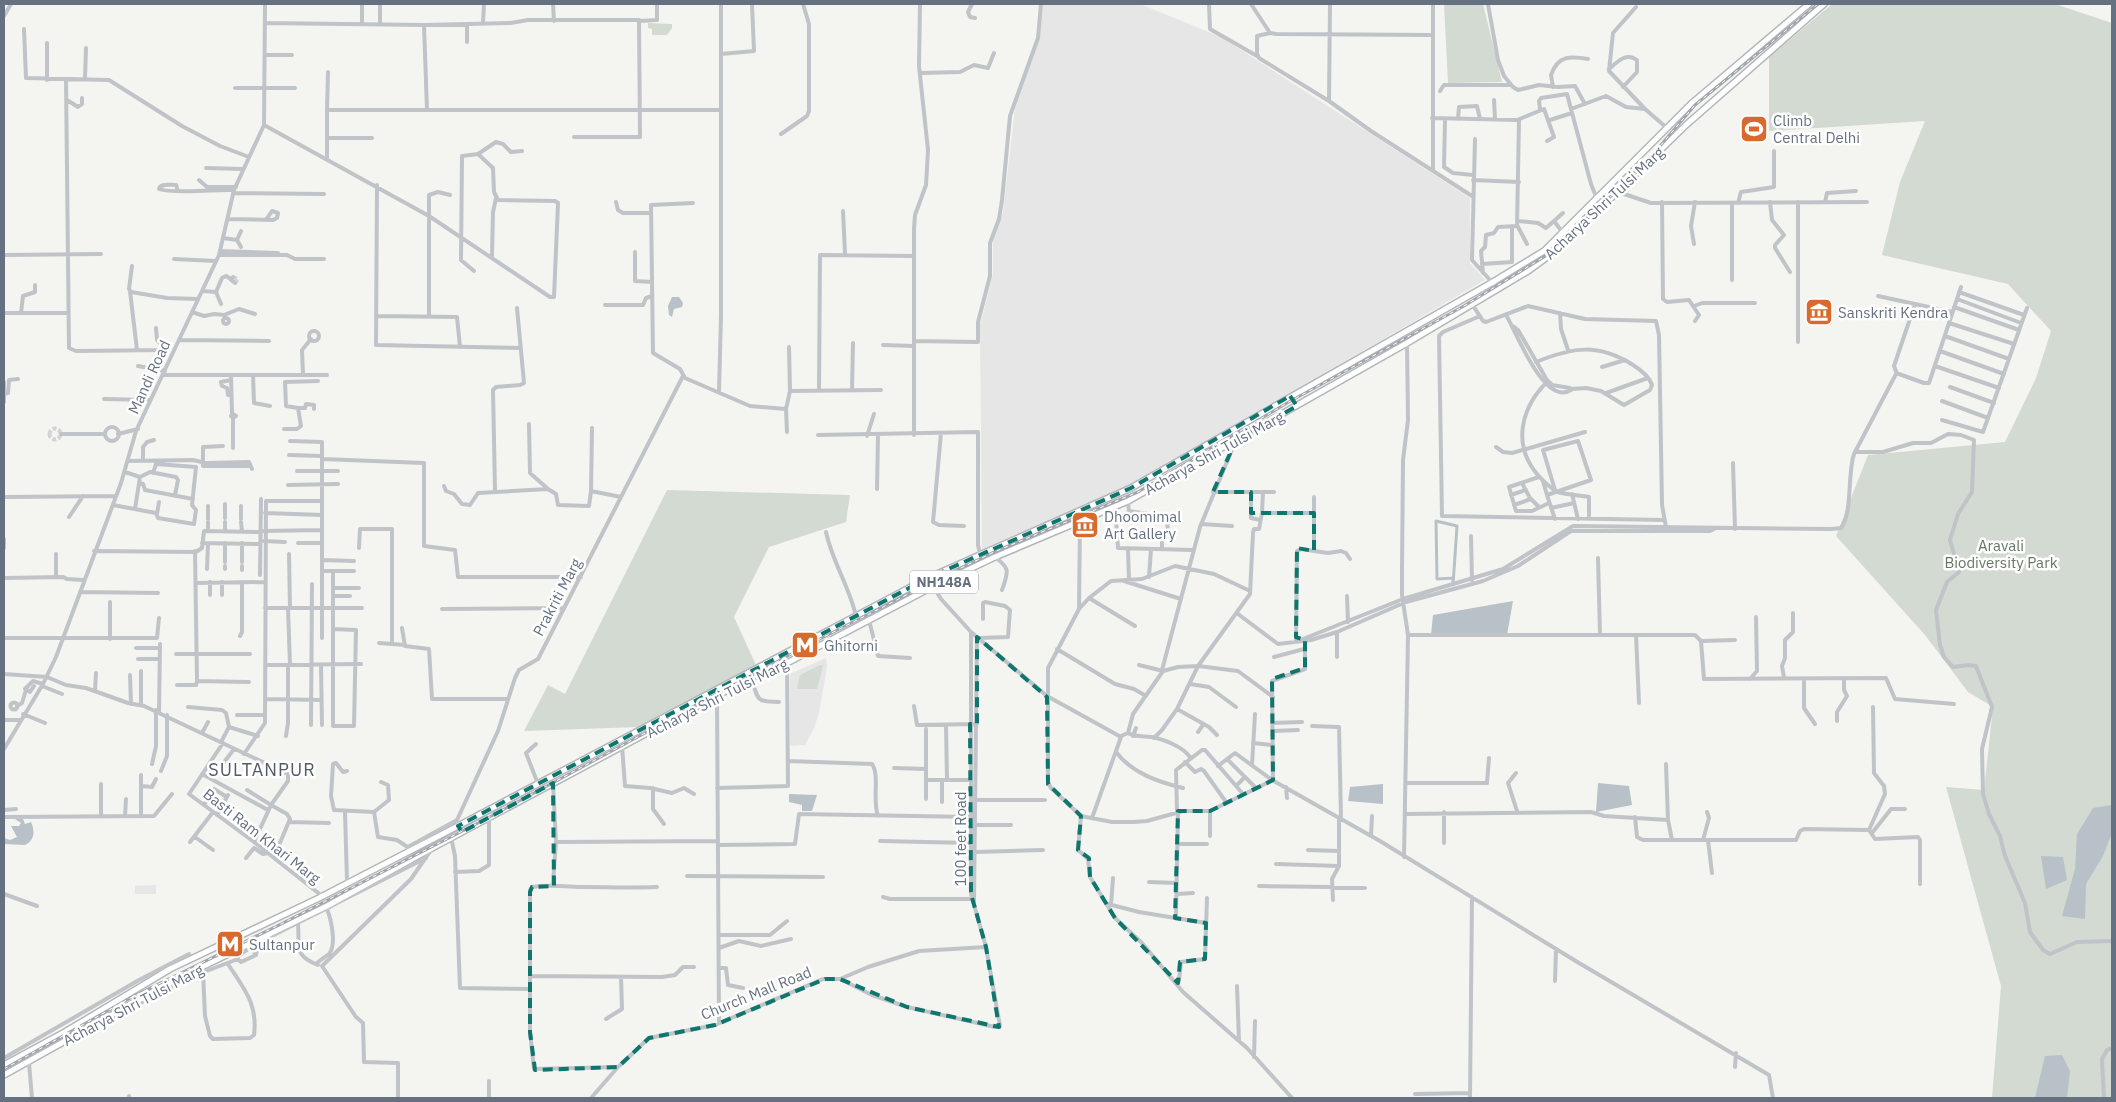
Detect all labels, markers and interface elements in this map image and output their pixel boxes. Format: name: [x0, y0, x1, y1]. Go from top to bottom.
place label: Climb Central Delhi: [1773, 111, 1860, 147]
sports icon: Climb Central Delhi: [1739, 114, 1769, 144]
street label: Acharya Shri Tulsi Marg: [1540, 143, 1668, 263]
museum icon: Sanskriti Kendra: [1804, 297, 1834, 327]
place label: Sanskriti Kendra: [1838, 303, 1948, 322]
street label: Mandi Road: [124, 337, 174, 417]
street label: Acharya Shri Tulsi Marg: [1141, 407, 1287, 499]
place label: Dhoomimal Art Gallery: [1104, 507, 1181, 543]
museum icon: Dhoomimal Art Gallery: [1070, 510, 1100, 540]
park label: Aravali Biodiversity Park: [1944, 536, 2058, 572]
street label: Prakriti Marg: [529, 555, 585, 639]
road number: NH148A: [910, 570, 978, 594]
metro station icon: Ghitorni: [790, 630, 820, 660]
place label: Ghitorni: [824, 636, 878, 655]
street label: Acharya Shri Tulsi Marg: [643, 654, 791, 742]
district label: SULTANPUR: [208, 758, 316, 781]
street label: Basti Ram Khari Marg: [200, 784, 325, 888]
street label: 100 feet Road: [951, 791, 970, 887]
metro station icon: Sultanpur: [215, 929, 245, 959]
place label: Sultanpur: [249, 935, 315, 954]
street label: Acharya Shri Tulsi Marg: [59, 960, 207, 1050]
street label: Church Mall Road: [698, 962, 814, 1024]

